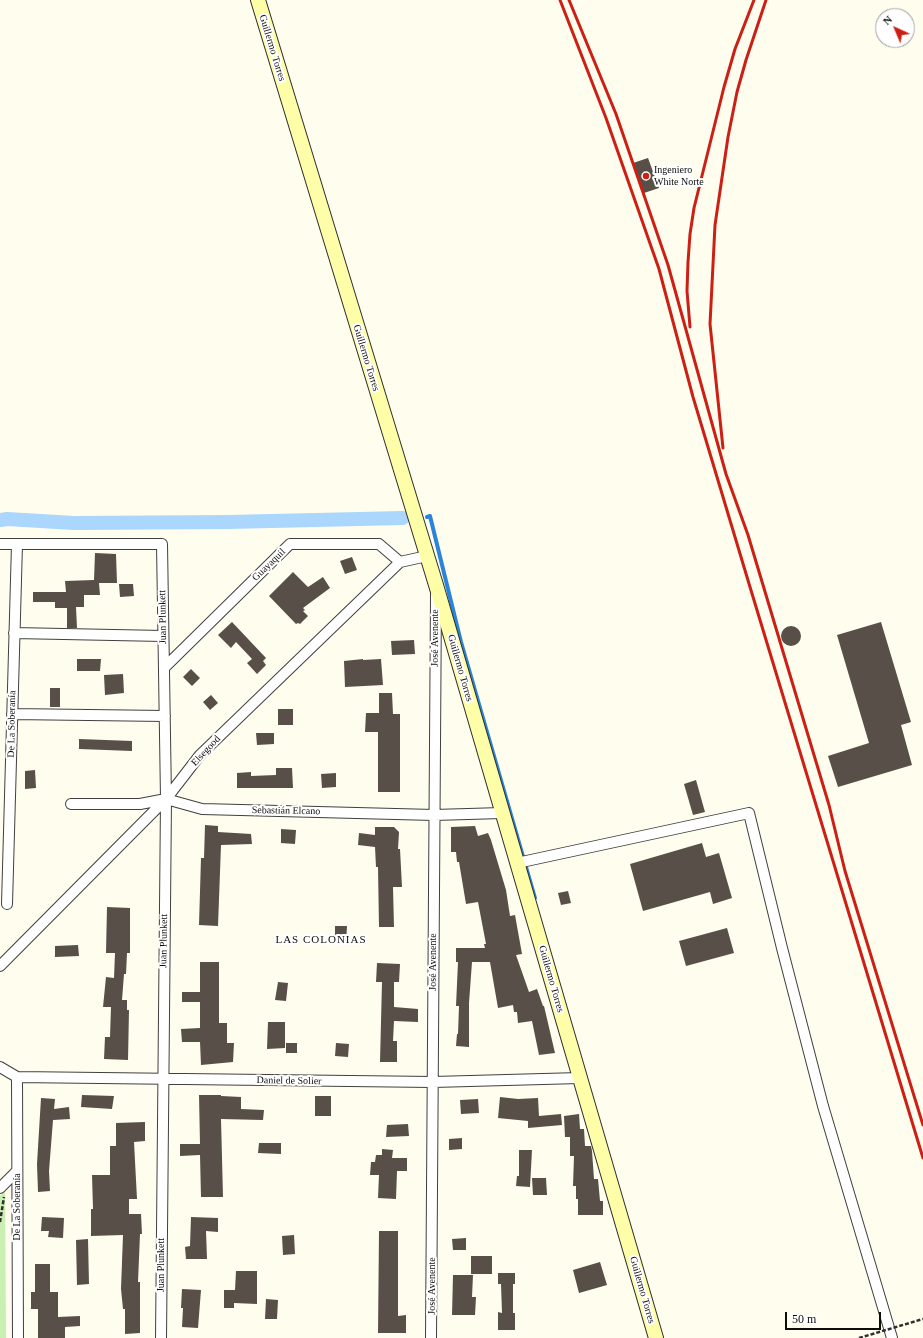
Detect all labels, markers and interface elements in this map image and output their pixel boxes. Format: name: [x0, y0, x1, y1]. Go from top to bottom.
north arrow: [875, 8, 915, 48]
street label: Guillermo Torres: [256, 13, 288, 83]
text: N: [880, 13, 894, 27]
place label: Ingeniero White Norte: [654, 164, 704, 188]
marker: Ingeniero White Norte: [641, 171, 651, 181]
street label: Guillermo Torres: [350, 323, 382, 393]
street label: Guayaquil: [250, 546, 288, 584]
street label: Juan Plunkett: [157, 590, 169, 644]
street label: José Avenente: [429, 609, 441, 667]
street label: Guillermo Torres: [445, 633, 475, 703]
street label: De La Soberanía: [5, 690, 19, 758]
street label: Elsegood: [189, 733, 223, 769]
street label: Sebastián Elcano: [252, 804, 320, 818]
street label: Juan Plunkett: [158, 914, 170, 968]
district label: LAS COLONIAS: [275, 933, 367, 947]
street label: José Avenente: [427, 933, 439, 991]
street label: Guillermo Torres: [536, 944, 566, 1014]
street label: Daniel de Solier: [256, 1074, 322, 1088]
street label: De La Soberanía: [11, 1173, 23, 1241]
street label: Juan Plunkett: [155, 1238, 167, 1292]
street label: Guillermo Torres: [627, 1255, 657, 1325]
street label: José Avenente: [426, 1257, 438, 1315]
scale bar: [787, 1304, 883, 1330]
text: 50 m: [792, 1312, 816, 1326]

